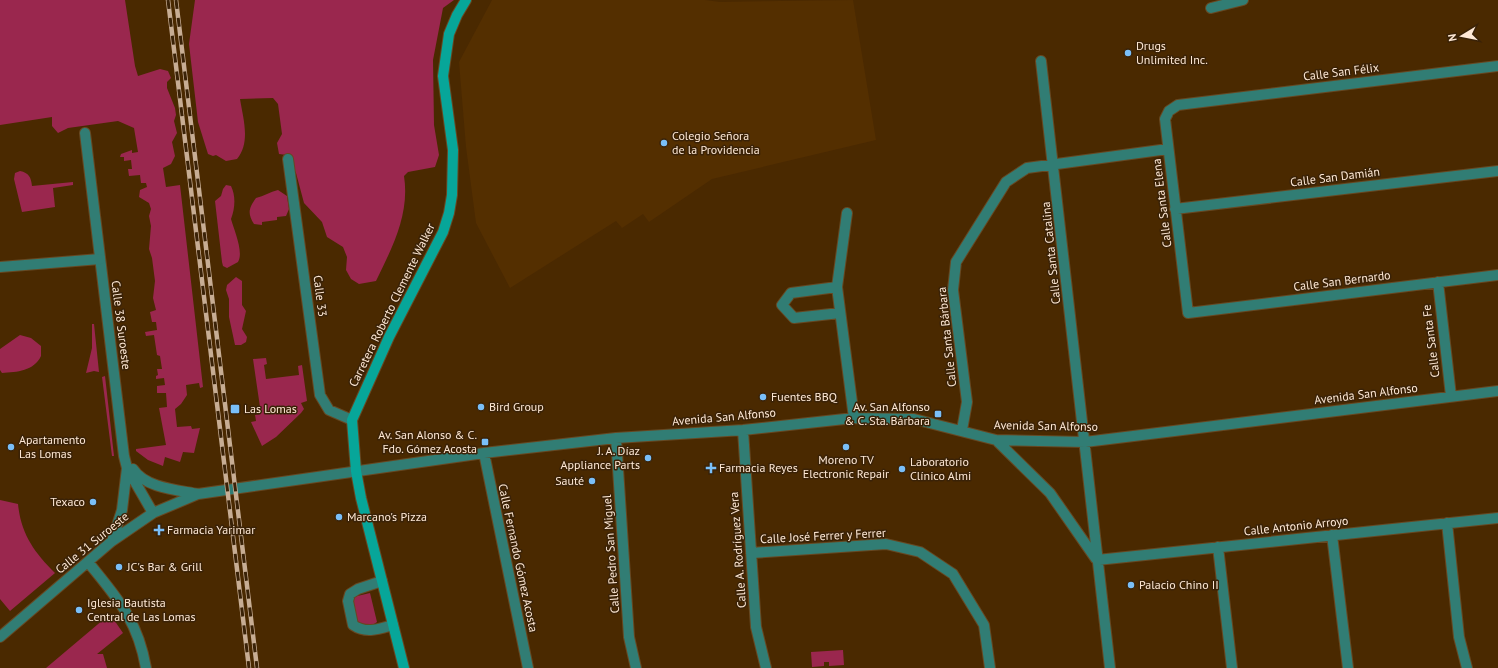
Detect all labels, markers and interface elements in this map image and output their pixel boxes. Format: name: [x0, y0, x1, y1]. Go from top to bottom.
north arrow: [1442, 16, 1482, 56]
text: N: [1445, 33, 1460, 43]
place label: Drugs Unlimited Inc.: [1136, 38, 1208, 67]
marker: Drugs Unlimited Inc.: [1123, 48, 1133, 58]
street label: Calle San Félix: [1302, 59, 1380, 84]
place label: Colegio Señora de la Providencia: [672, 128, 760, 157]
marker: Colegio Señora de la Providencia: [659, 138, 669, 148]
street label: Calle Santa Elena: [1149, 158, 1174, 248]
street label: Calle San Damián: [1289, 164, 1381, 189]
street label: Calle Santa Catalina: [1038, 201, 1063, 305]
street label: Carretera Roberto Clemente Walker: [345, 220, 438, 389]
street label: Calle San Bernardo: [1293, 267, 1391, 294]
street label: Calle 33: [310, 274, 330, 318]
street label: Calle 38 Suroeste: [109, 279, 134, 370]
street label: Calle Santa Bárbara: [934, 286, 959, 388]
street label: Calle Santa Fe: [1419, 304, 1442, 378]
street label: Avenida San Alfonso: [1313, 380, 1419, 407]
place label: Fuentes BBQ: [771, 389, 838, 404]
marker: Fuentes BBQ: [758, 392, 768, 402]
place label: Bird Group: [489, 399, 544, 414]
place label: Av. San Alfonso & C. Sta. Bárbara: [845, 399, 930, 428]
place label: Las Lomas: [244, 401, 297, 416]
marker: Bird Group: [476, 402, 486, 412]
marker: Las Lomas: [229, 403, 241, 415]
street label: Avenida San Alfonso: [671, 404, 776, 429]
marker: Av. San Alfonso & C. Sta. Bárbara: [933, 409, 943, 419]
street label: Avenida San Alfonso: [994, 417, 1098, 434]
place label: Av. San Alonso & C. Fdo. Gómez Acosta: [378, 427, 477, 456]
place label: Apartamento Las Lomas: [19, 432, 86, 461]
marker: Av. San Alonso & C. Fdo. Gómez Acosta: [480, 437, 490, 447]
marker: Apartamento Las Lomas: [6, 442, 16, 452]
marker: Moreno TV Electronic Repair: [841, 442, 851, 452]
place label: J. A. Díaz Appliance Parts: [561, 443, 640, 472]
place label: Moreno TV Electronic Repair: [803, 452, 889, 481]
marker: J. A. Díaz Appliance Parts: [643, 453, 653, 463]
place label: Laboratorio Clínico Almi: [910, 454, 971, 483]
place label: Farmacia Reyes: [719, 460, 798, 475]
marker: Farmacia Reyes: [706, 463, 716, 473]
marker: Laboratorio Clínico Almi: [897, 464, 907, 474]
place label: Sauté: [555, 473, 584, 488]
marker: Sauté: [587, 476, 597, 486]
street label: Calle Fernando Gómez Acosta: [495, 482, 542, 633]
street label: Calle A. Rodríguez Vera: [726, 491, 749, 609]
place label: Texaco: [50, 494, 85, 509]
street label: Calle Pedro San Miguel: [599, 494, 622, 614]
marker: Texaco: [88, 497, 98, 507]
street label: Calle 31 Suroeste: [52, 509, 131, 577]
place label: Marcano's Pizza: [347, 509, 427, 524]
marker: Marcano's Pizza: [334, 512, 344, 522]
street label: Calle Antonio Arroyo: [1243, 513, 1349, 538]
place label: Farmacia Yarimar: [167, 522, 255, 537]
marker: Farmacia Yarimar: [154, 525, 164, 535]
street label: Calle José Ferrer y Ferrer: [760, 525, 886, 546]
place label: JC's Bar & Grill: [126, 559, 203, 574]
marker: JC's Bar & Grill: [114, 562, 124, 572]
place label: Palacio Chino II: [1139, 577, 1219, 592]
marker: Palacio Chino II: [1126, 580, 1136, 590]
place label: Iglesia Bautista Central de Las Lomas: [87, 595, 196, 624]
marker: Iglesia Bautista Central de Las Lomas: [74, 605, 84, 615]

